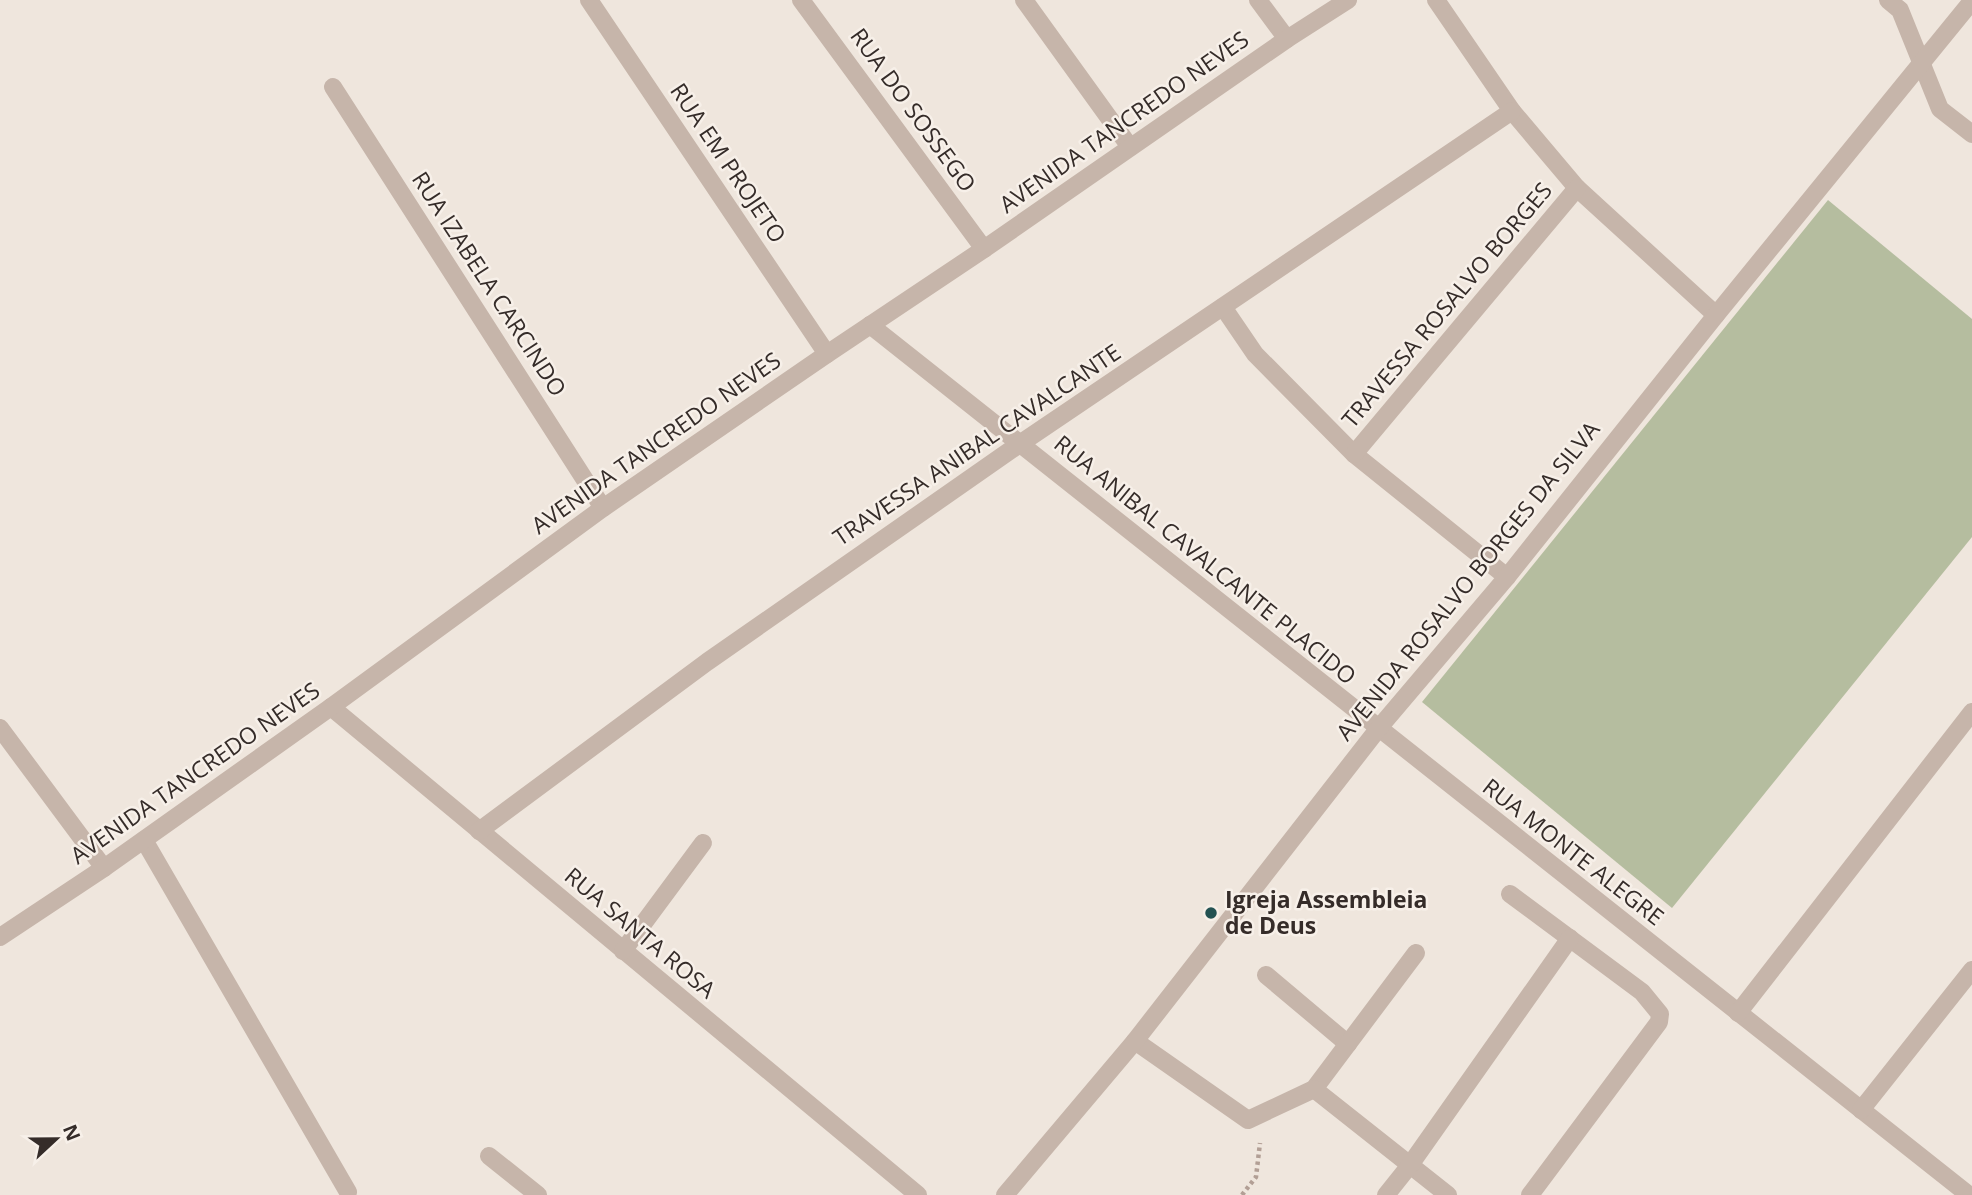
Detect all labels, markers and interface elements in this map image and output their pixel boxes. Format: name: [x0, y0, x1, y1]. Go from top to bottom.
street label: RUA DO SOSSEGO: [844, 21, 984, 198]
street label: AVENIDA TANCREDO NEVES: [992, 23, 1255, 220]
street label: RUA EM PROJETO: [663, 76, 794, 249]
street label: RUA IZABELA CARCINDO: [405, 165, 575, 402]
street label: TRAVESSA ROSALVO BORGES: [1334, 175, 1559, 434]
street label: TRAVESSA ANIBAL CAVALCANTE: [826, 336, 1126, 553]
street label: AVENIDA TANCREDO NEVES: [524, 344, 787, 541]
street label: AVENIDA ROSALVO BORGES DA SILVA: [1328, 414, 1607, 747]
street label: RUA ANIBAL CAVALCANTE PLACIDO: [1048, 427, 1363, 691]
street label: AVENIDA TANCREDO NEVES: [63, 674, 326, 871]
street label: RUA MONTE ALEGRE: [1476, 770, 1671, 932]
street label: RUA SANTA ROSA: [558, 859, 723, 1005]
place label: Igreja Assembleia de Deus: [1225, 883, 1428, 941]
marker: Igreja Assembleia de Deus: [1203, 905, 1219, 921]
north arrow: [21, 1104, 91, 1174]
text: N: [57, 1121, 87, 1145]

